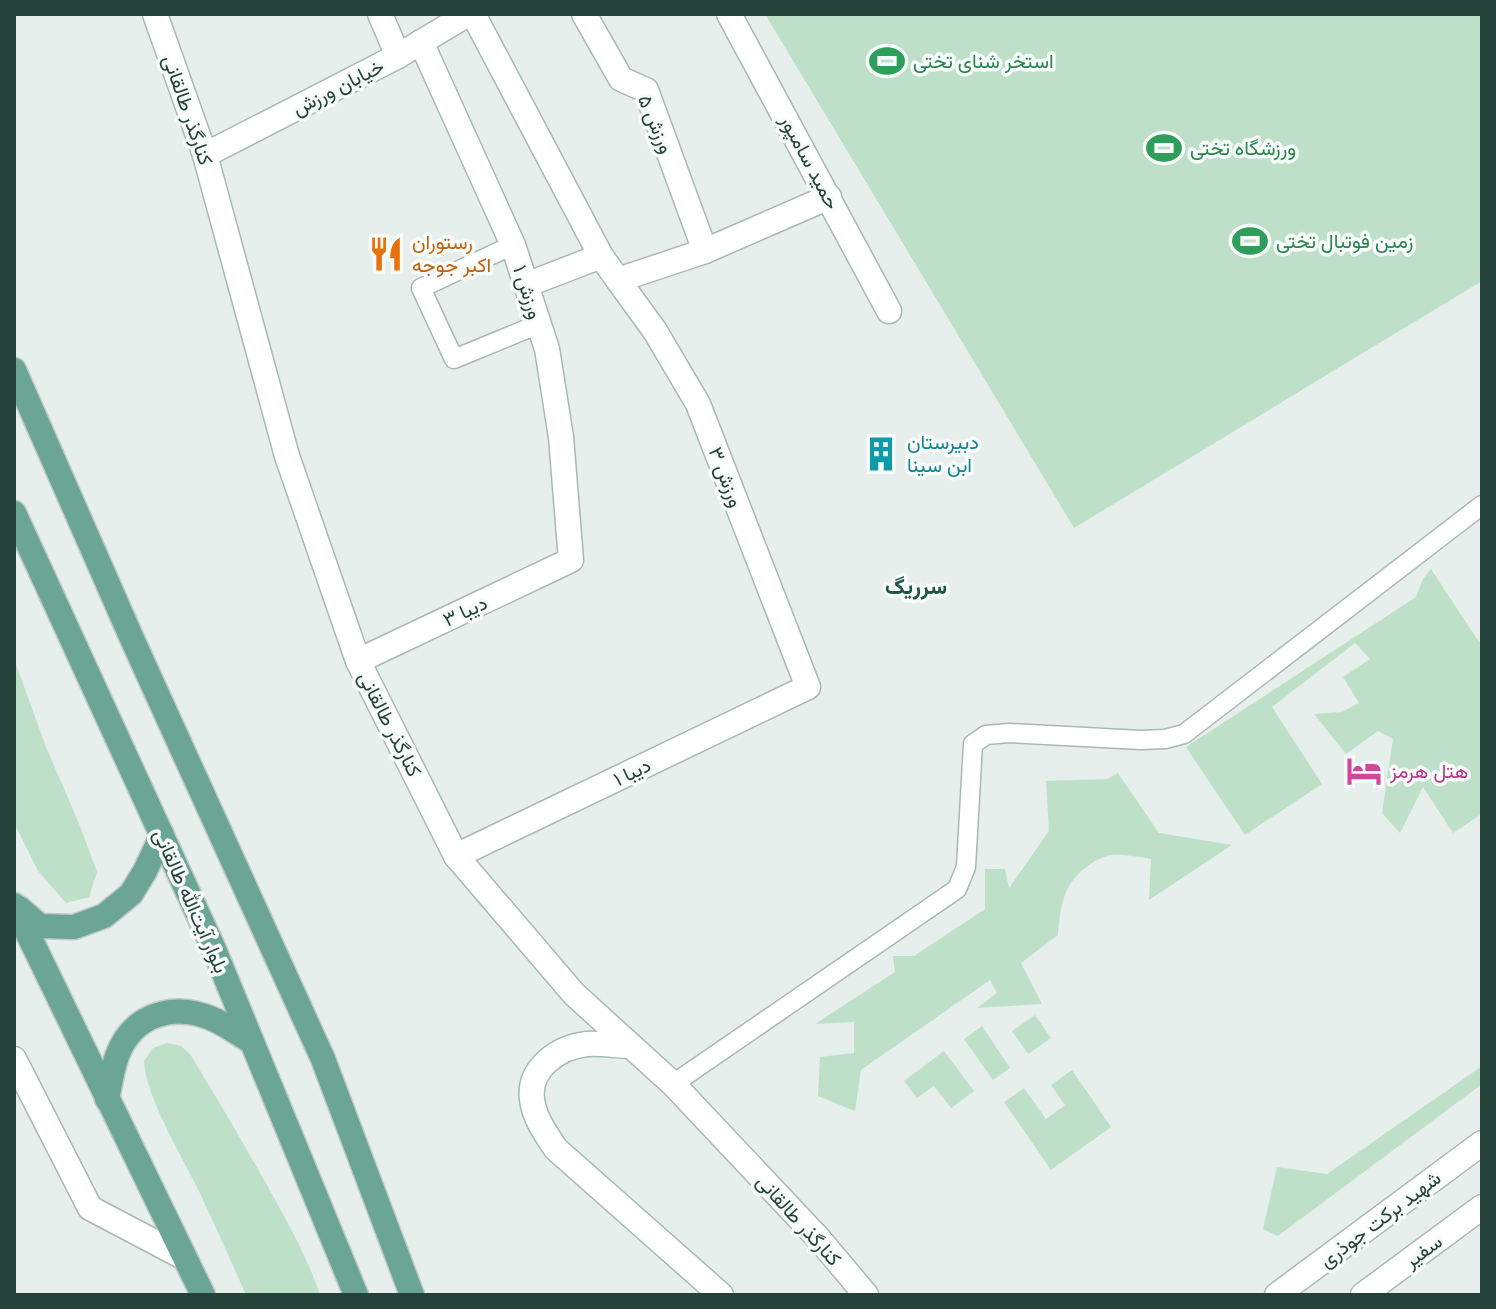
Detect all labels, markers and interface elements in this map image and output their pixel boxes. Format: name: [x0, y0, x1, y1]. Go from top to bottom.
sports icon: استخر شنای تختی: [868, 42, 906, 80]
place label: استخر شنای تختی: [913, 49, 1054, 74]
street label: کنارگذر طالقانی: [157, 52, 218, 169]
street label: خیابان ورزش: [288, 54, 388, 121]
street label: ورزش ۵: [632, 91, 679, 157]
street label: حمید سامپور: [773, 110, 845, 214]
sports icon: ورزشگاه تختی: [1145, 129, 1183, 167]
place label: ورزشگاه تختی: [1190, 136, 1296, 161]
sports icon: زمین فوتبال تختی: [1231, 222, 1269, 260]
place label: زمین فوتبال تختی: [1276, 229, 1413, 254]
place label: رستوران اکبر جوجه: [412, 230, 491, 278]
restaurant icon: رستوران اکبر جوجه: [367, 235, 405, 273]
street label: ورزش ۱: [507, 262, 548, 322]
place label: دبیرستان ابن سینا: [907, 430, 979, 477]
building icon: دبیرستان ابن سینا: [862, 435, 900, 473]
street label: ورزش ۳: [703, 444, 748, 511]
district label: سرریگ: [885, 574, 947, 600]
street label: دیبا ۳: [439, 590, 491, 632]
street label: کنارگذر طالقانی: [352, 667, 427, 781]
hotel icon: هتل هرمز: [1345, 752, 1383, 790]
street label: دیبا ۱: [609, 753, 655, 791]
place label: هتل هرمز: [1389, 759, 1468, 784]
street label: بلوار آیت‌الله طالقانی: [148, 825, 234, 977]
street label: شهید برکت جوذری: [1315, 1166, 1446, 1273]
street label: کنارگذر طالقانی: [751, 1169, 846, 1272]
street label: سفیر: [1398, 1229, 1447, 1274]

